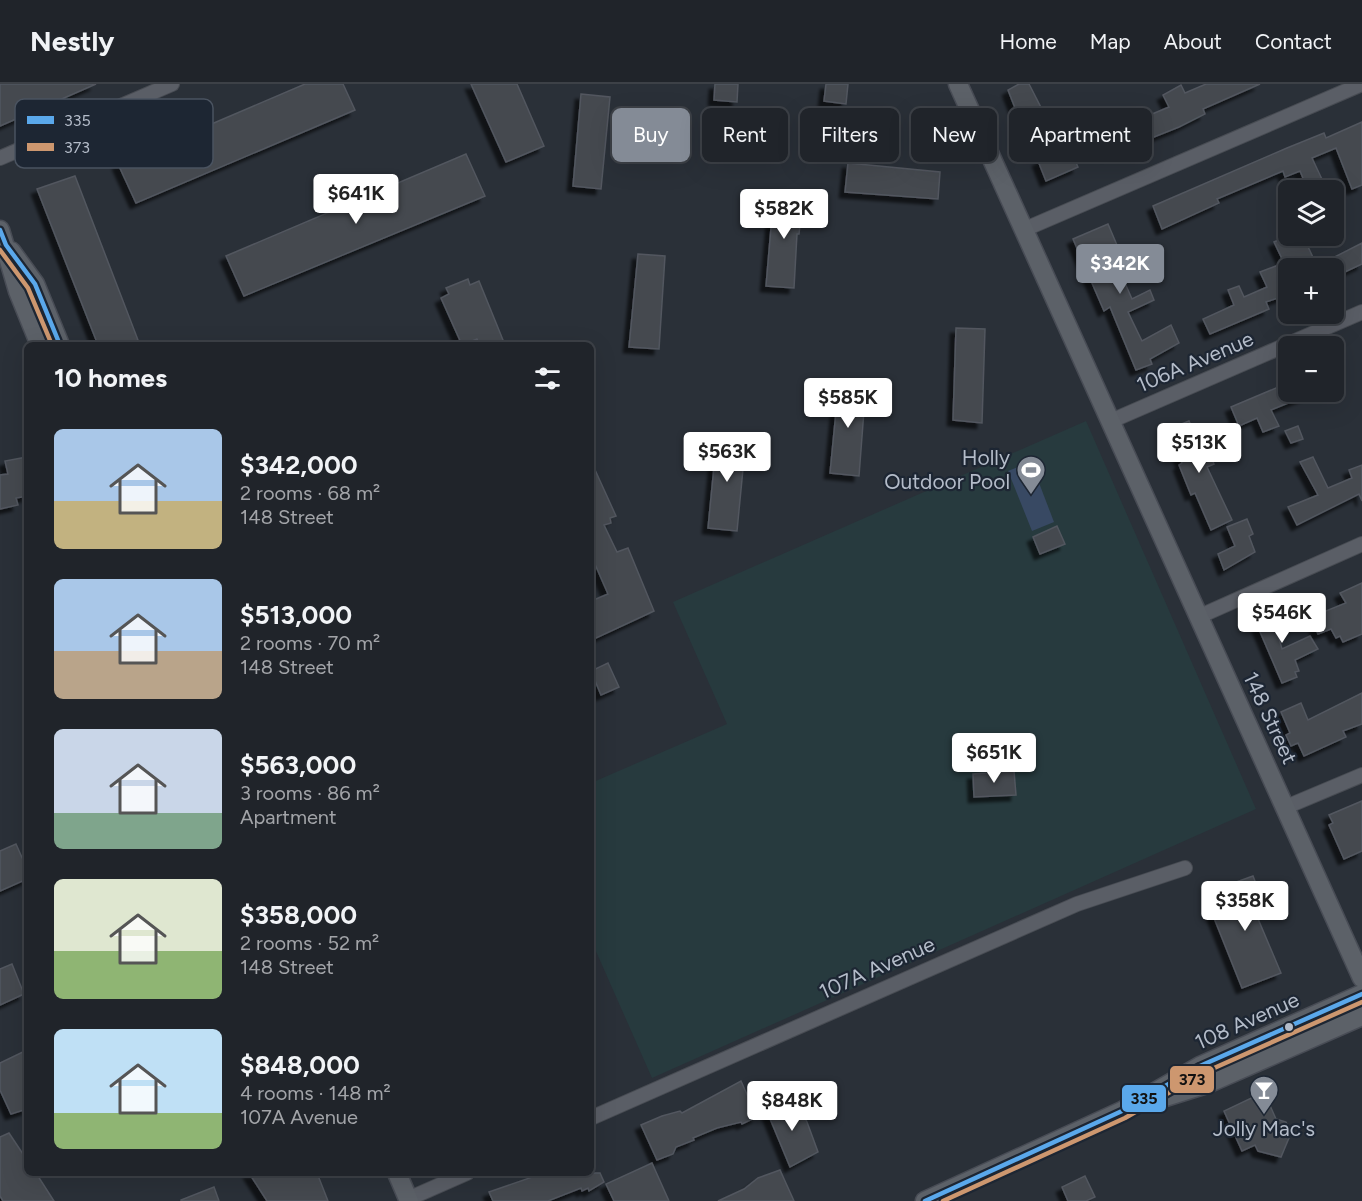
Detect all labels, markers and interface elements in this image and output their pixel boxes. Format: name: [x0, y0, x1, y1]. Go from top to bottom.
text: Nestly: [30, 24, 114, 58]
text: Home: [1000, 29, 1057, 54]
text: Map: [1090, 29, 1131, 54]
text: About: [1164, 29, 1222, 54]
text: Contact: [1255, 29, 1332, 54]
legend: [15, 99, 213, 168]
chip: Buy: [612, 108, 690, 162]
chip: Rent: [702, 108, 788, 162]
chip: Filters: [800, 108, 899, 162]
chip: New: [911, 108, 997, 162]
chip: Apartment: [1009, 108, 1152, 162]
text: 335: [64, 111, 91, 130]
text: 373: [64, 138, 90, 157]
pin: $641K: [314, 174, 398, 225]
map controls: [1278, 180, 1344, 402]
button: layers: [1278, 180, 1344, 246]
text: $641K: [327, 181, 385, 205]
pin: $582K: [742, 189, 826, 240]
text: $582K: [754, 196, 814, 220]
pin: $342K: [1078, 244, 1162, 295]
text: $342K: [1090, 251, 1150, 275]
button: +: [1278, 258, 1344, 324]
street label: 106A Avenue: [1133, 326, 1257, 397]
button: −: [1278, 336, 1344, 402]
text: 10 homes: [54, 362, 167, 394]
icon: filters: [531, 362, 564, 395]
pin: $585K: [806, 378, 890, 429]
text: $585K: [818, 385, 878, 409]
pin: $513K: [1157, 423, 1241, 474]
text: $513K: [1171, 430, 1227, 454]
pin: $563K: [685, 432, 769, 483]
text: $563K: [698, 439, 756, 463]
place label: Holly Outdoor Pool: [884, 445, 1010, 494]
text: $342,000: [240, 449, 358, 481]
icon: home: [102, 453, 174, 525]
sports icon: Holly Outdoor Pool: [1015, 454, 1047, 496]
text: 2 rooms · 68 m²: [240, 481, 380, 505]
text: 148 Street: [240, 505, 334, 529]
pin: $546K: [1240, 593, 1324, 644]
text: $513,000: [240, 599, 352, 631]
text: $546K: [1252, 600, 1312, 624]
icon: home: [102, 603, 174, 675]
text: 2 rooms · 70 m²: [240, 631, 380, 655]
text: 148 Street: [240, 655, 334, 679]
street label: 148 Street: [1238, 668, 1303, 768]
pin: $651K: [952, 733, 1036, 784]
text: $651K: [966, 740, 1022, 764]
text: $563,000: [240, 749, 356, 781]
icon: home: [102, 753, 174, 825]
text: 3 rooms · 86 m²: [240, 781, 380, 805]
text: Apartment: [240, 805, 337, 829]
pin: $358K: [1203, 881, 1287, 932]
text: $358K: [1215, 888, 1275, 912]
text: $358,000: [240, 899, 357, 931]
icon: home: [102, 903, 174, 975]
text: 2 rooms · 52 m²: [240, 931, 379, 955]
street label: 107A Avenue: [815, 931, 938, 1004]
text: 148 Street: [240, 955, 334, 979]
street label: 108 Avenue: [1191, 987, 1303, 1055]
unlabelled marker: [1283, 1021, 1295, 1033]
text: $848,000: [240, 1049, 360, 1081]
icon: home: [102, 1053, 174, 1125]
line badge: 373: [1169, 1065, 1215, 1094]
text: 373: [1179, 1070, 1205, 1089]
bar icon: Jolly Mac's: [1248, 1074, 1280, 1116]
text: 4 rooms · 148 m²: [240, 1081, 391, 1105]
pin: $848K: [750, 1081, 834, 1132]
line badge: 335: [1121, 1084, 1167, 1113]
text: $848K: [761, 1088, 823, 1112]
text: 335: [1130, 1089, 1158, 1108]
text: 107A Avenue: [240, 1105, 358, 1129]
place label: Jolly Mac's: [1213, 1116, 1315, 1141]

